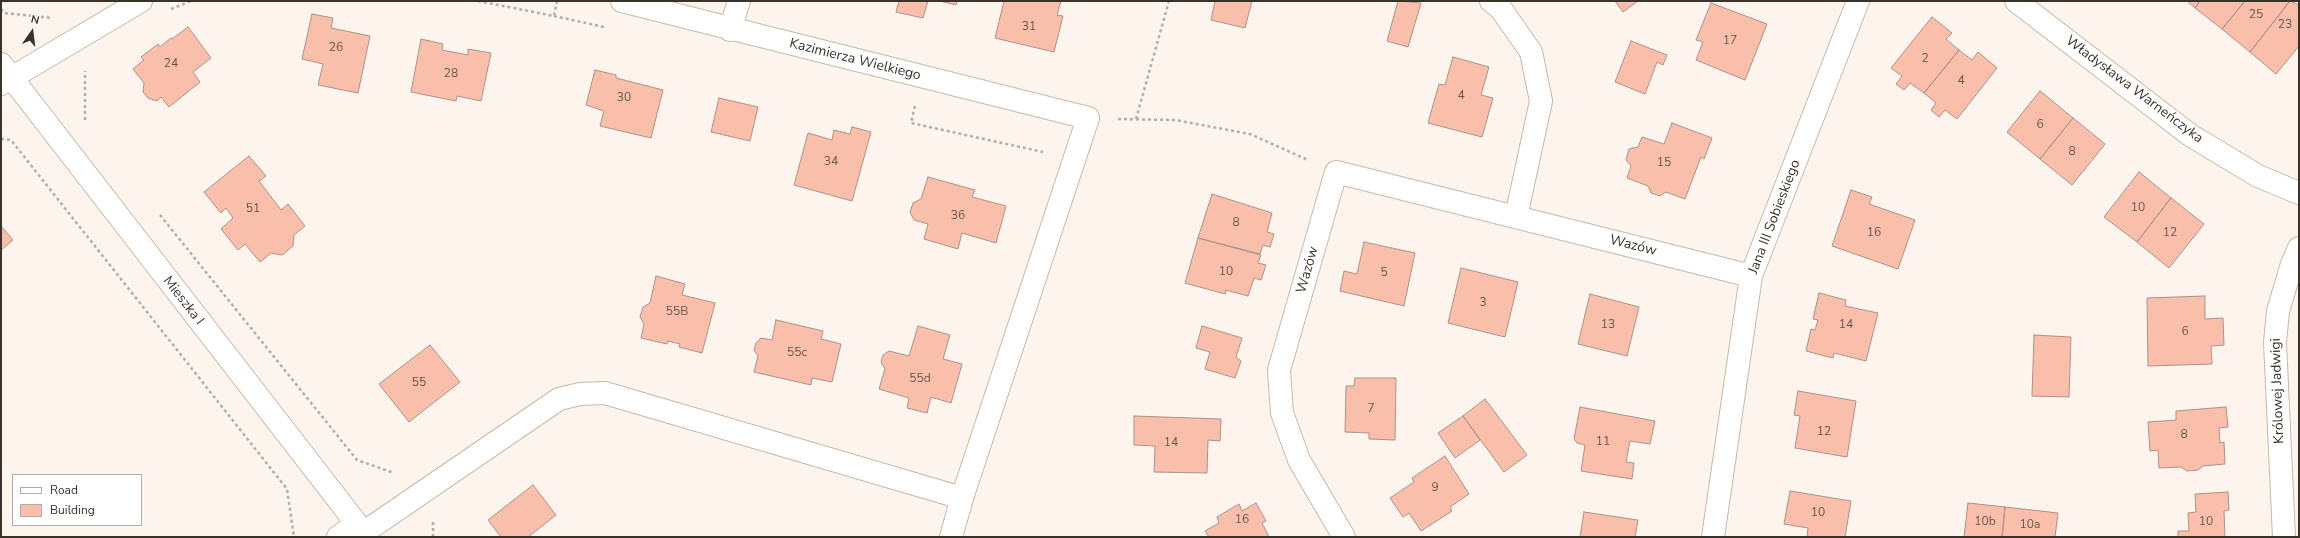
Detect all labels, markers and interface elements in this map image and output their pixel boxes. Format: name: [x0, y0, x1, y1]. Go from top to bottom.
house number: 25: [2249, 8, 2263, 22]
north arrow: [12, 12, 52, 52]
text: N: [29, 12, 41, 28]
house number: 23: [2278, 18, 2292, 32]
house number: 31: [1022, 20, 1036, 34]
street label: Władysława Warneńczyka: [2062, 33, 2206, 147]
house number: 17: [1723, 34, 1737, 48]
street label: Kazimierza Wielkiego: [787, 36, 923, 84]
house number: 26: [329, 41, 343, 55]
house number: 2: [1921, 52, 1929, 66]
house number: 24: [164, 57, 178, 71]
house number: 28: [444, 67, 458, 81]
house number: 4: [1957, 74, 1965, 88]
house number: 4: [1457, 89, 1465, 103]
house number: 30: [617, 91, 631, 105]
house number: 6: [2036, 118, 2044, 132]
house number: 8: [2068, 145, 2076, 159]
house number: 34: [824, 155, 838, 169]
house number: 15: [1657, 156, 1671, 170]
street label: Jana III Sobieskiego: [1745, 158, 1805, 276]
house number: 10: [2131, 201, 2145, 215]
house number: 51: [246, 202, 260, 216]
house number: 36: [951, 209, 965, 223]
house number: 8: [1232, 216, 1240, 230]
house number: 16: [1867, 226, 1881, 240]
house number: 12: [2163, 226, 2177, 240]
street label: Wazów: [1608, 232, 1658, 260]
street label: Wazów: [1293, 245, 1323, 295]
house number: 10: [1219, 265, 1233, 279]
house number: 5: [1380, 266, 1388, 280]
street label: Mieszka I: [159, 273, 207, 329]
house number: 3: [1479, 296, 1487, 310]
house number: 55B: [666, 305, 688, 319]
house number: 13: [1601, 318, 1615, 332]
house number: 14: [1839, 318, 1853, 332]
house number: 6: [2181, 325, 2189, 339]
street label: Królowej Jadwigi: [2268, 338, 2288, 444]
house number: 55c: [787, 346, 807, 360]
house number: 55d: [909, 372, 931, 386]
house number: 55: [412, 376, 426, 390]
house number: 7: [1367, 402, 1375, 416]
house number: 12: [1817, 425, 1831, 439]
house number: 8: [2180, 428, 2188, 442]
house number: 11: [1596, 435, 1610, 449]
house number: 14: [1164, 436, 1178, 450]
legend: [12, 474, 142, 526]
house number: 9: [1431, 481, 1439, 495]
text: Road: [50, 482, 78, 498]
text: Building: [50, 502, 95, 518]
house number: 10: [1811, 506, 1825, 520]
house number: 16: [1235, 513, 1249, 527]
house number: 10b: [1974, 515, 1996, 529]
house number: 10: [2199, 515, 2213, 529]
house number: 10a: [2020, 518, 2040, 532]

